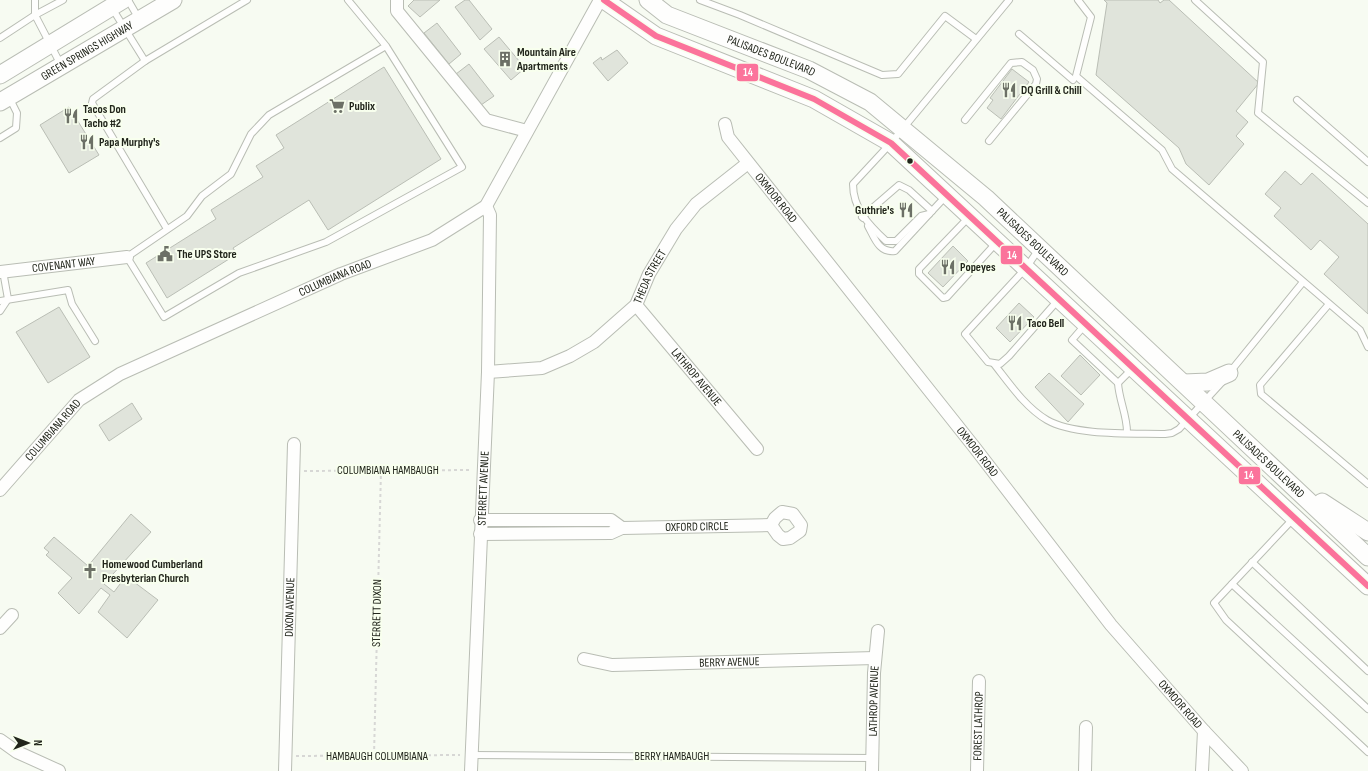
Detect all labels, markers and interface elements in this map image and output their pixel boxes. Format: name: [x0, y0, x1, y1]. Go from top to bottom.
street label: GREEN SPRINGS HIGHWAY: [38, 18, 136, 84]
street label: PALISADES BOULEVARD: [725, 32, 818, 80]
place label: Mountain Aire Apartments: [516, 45, 576, 74]
building icon: Mountain Aire Apartments: [496, 50, 514, 68]
line badge: 14: [736, 63, 759, 82]
text: 14: [743, 66, 753, 79]
restaurant icon: DQ Grill & Chill: [1000, 81, 1018, 99]
place label: DQ Grill & Chill: [1021, 83, 1082, 98]
supermarket icon: Publix: [328, 97, 346, 115]
place label: Publix: [349, 99, 375, 114]
place label: Tacos Don Tacho #2: [83, 102, 126, 131]
restaurant icon: Tacos Don Tacho #2: [62, 107, 80, 125]
restaurant icon: Papa Murphy's: [78, 133, 96, 151]
place label: Papa Murphy's: [99, 135, 160, 150]
unlabelled marker: [905, 156, 915, 166]
street label: OXMOOR ROAD: [752, 170, 801, 226]
restaurant icon: Guthrie's: [897, 201, 915, 219]
place label: Guthrie's: [855, 203, 894, 218]
street label: PALISADES BOULEVARD: [994, 204, 1072, 279]
public building icon: The UPS Store: [156, 245, 174, 263]
line badge: 14: [1000, 245, 1023, 265]
street label: THEDA STREET: [630, 246, 670, 306]
place label: The UPS Store: [177, 247, 237, 262]
text: 14: [1007, 249, 1017, 262]
street label: COVENANT WAY: [31, 253, 96, 276]
street label: COLUMBIANA ROAD: [296, 256, 374, 300]
restaurant icon: Popeyes: [939, 258, 957, 276]
place label: Popeyes: [960, 260, 996, 275]
restaurant icon: Taco Bell: [1006, 314, 1024, 332]
place label: Taco Bell: [1027, 316, 1064, 331]
street label: LATHROP AVENUE: [668, 345, 725, 409]
street label: COLUMBIANA ROAD: [22, 396, 84, 464]
street label: OXMOOR ROAD: [953, 424, 1002, 480]
street label: PALISADES BOULEVARD: [1230, 426, 1308, 501]
street label: STERRETT AVENUE: [474, 451, 492, 526]
street label: COLUMBIANA HAMBAUGH: [337, 463, 439, 478]
line badge: 14: [1238, 466, 1261, 485]
text: 14: [1244, 469, 1254, 482]
street label: OXFORD CIRCLE: [665, 518, 729, 535]
place label: Homewood Cumberland Presbyterian Church: [102, 557, 203, 586]
church icon: Homewood Cumberland Presbyterian Church: [81, 562, 99, 580]
street label: DIXON AVENUE: [281, 577, 298, 637]
street label: STERRETT DIXON: [369, 579, 385, 647]
street label: BERRY AVENUE: [699, 654, 760, 670]
street label: LATHROP AVENUE: [865, 665, 882, 737]
street label: OXMOOR ROAD: [1155, 677, 1206, 732]
street label: FOREST LATHROP: [970, 691, 986, 761]
north arrow: [8, 723, 48, 763]
text: N: [31, 740, 44, 746]
street label: HAMBAUGH COLUMBIANA: [326, 749, 429, 764]
street label: BERRY HAMBAUGH: [635, 749, 709, 764]

